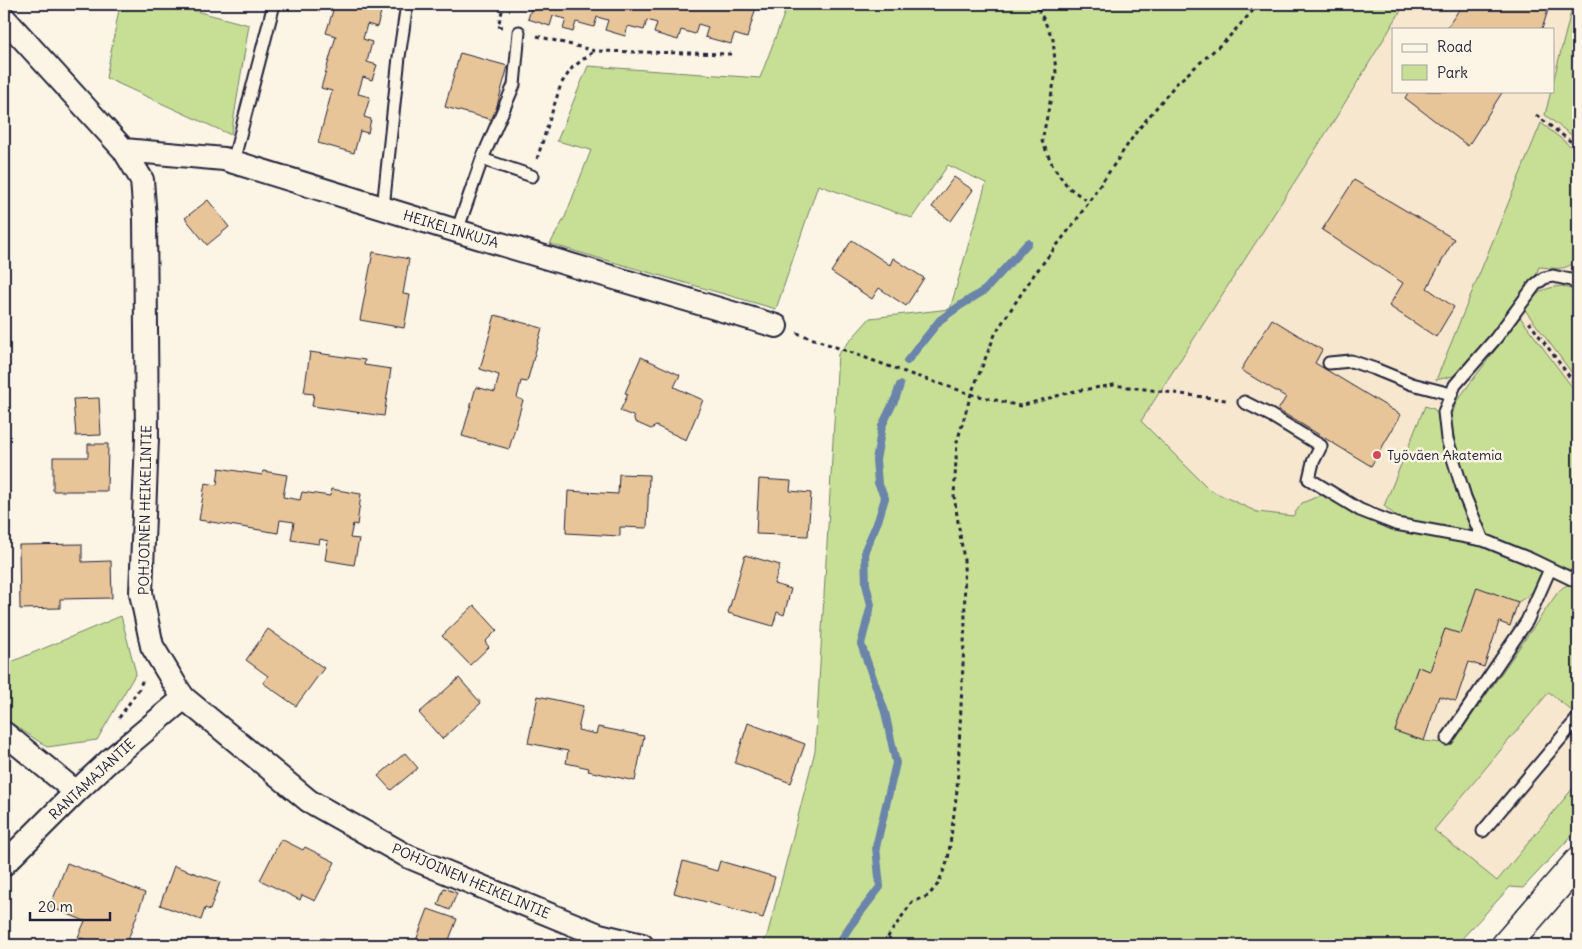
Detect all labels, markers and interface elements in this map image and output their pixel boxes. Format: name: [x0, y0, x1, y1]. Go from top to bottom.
legend: [1392, 28, 1554, 92]
text: Road: [1437, 37, 1472, 56]
text: Park: [1437, 63, 1468, 82]
street label: HEIKELINKUJA: [401, 206, 501, 252]
street label: POHJOINEN HEIKELINTIE: [135, 425, 155, 595]
place label: Työväen Akatemia: [1387, 446, 1502, 464]
marker: Työväen Akatemia: [1371, 449, 1383, 461]
street label: RANTAMAJANTIE: [45, 735, 139, 823]
street label: POHJOINEN HEIKELINTIE: [389, 839, 553, 923]
scale bar: [30, 889, 110, 921]
text: 20 m: [38, 897, 73, 916]

